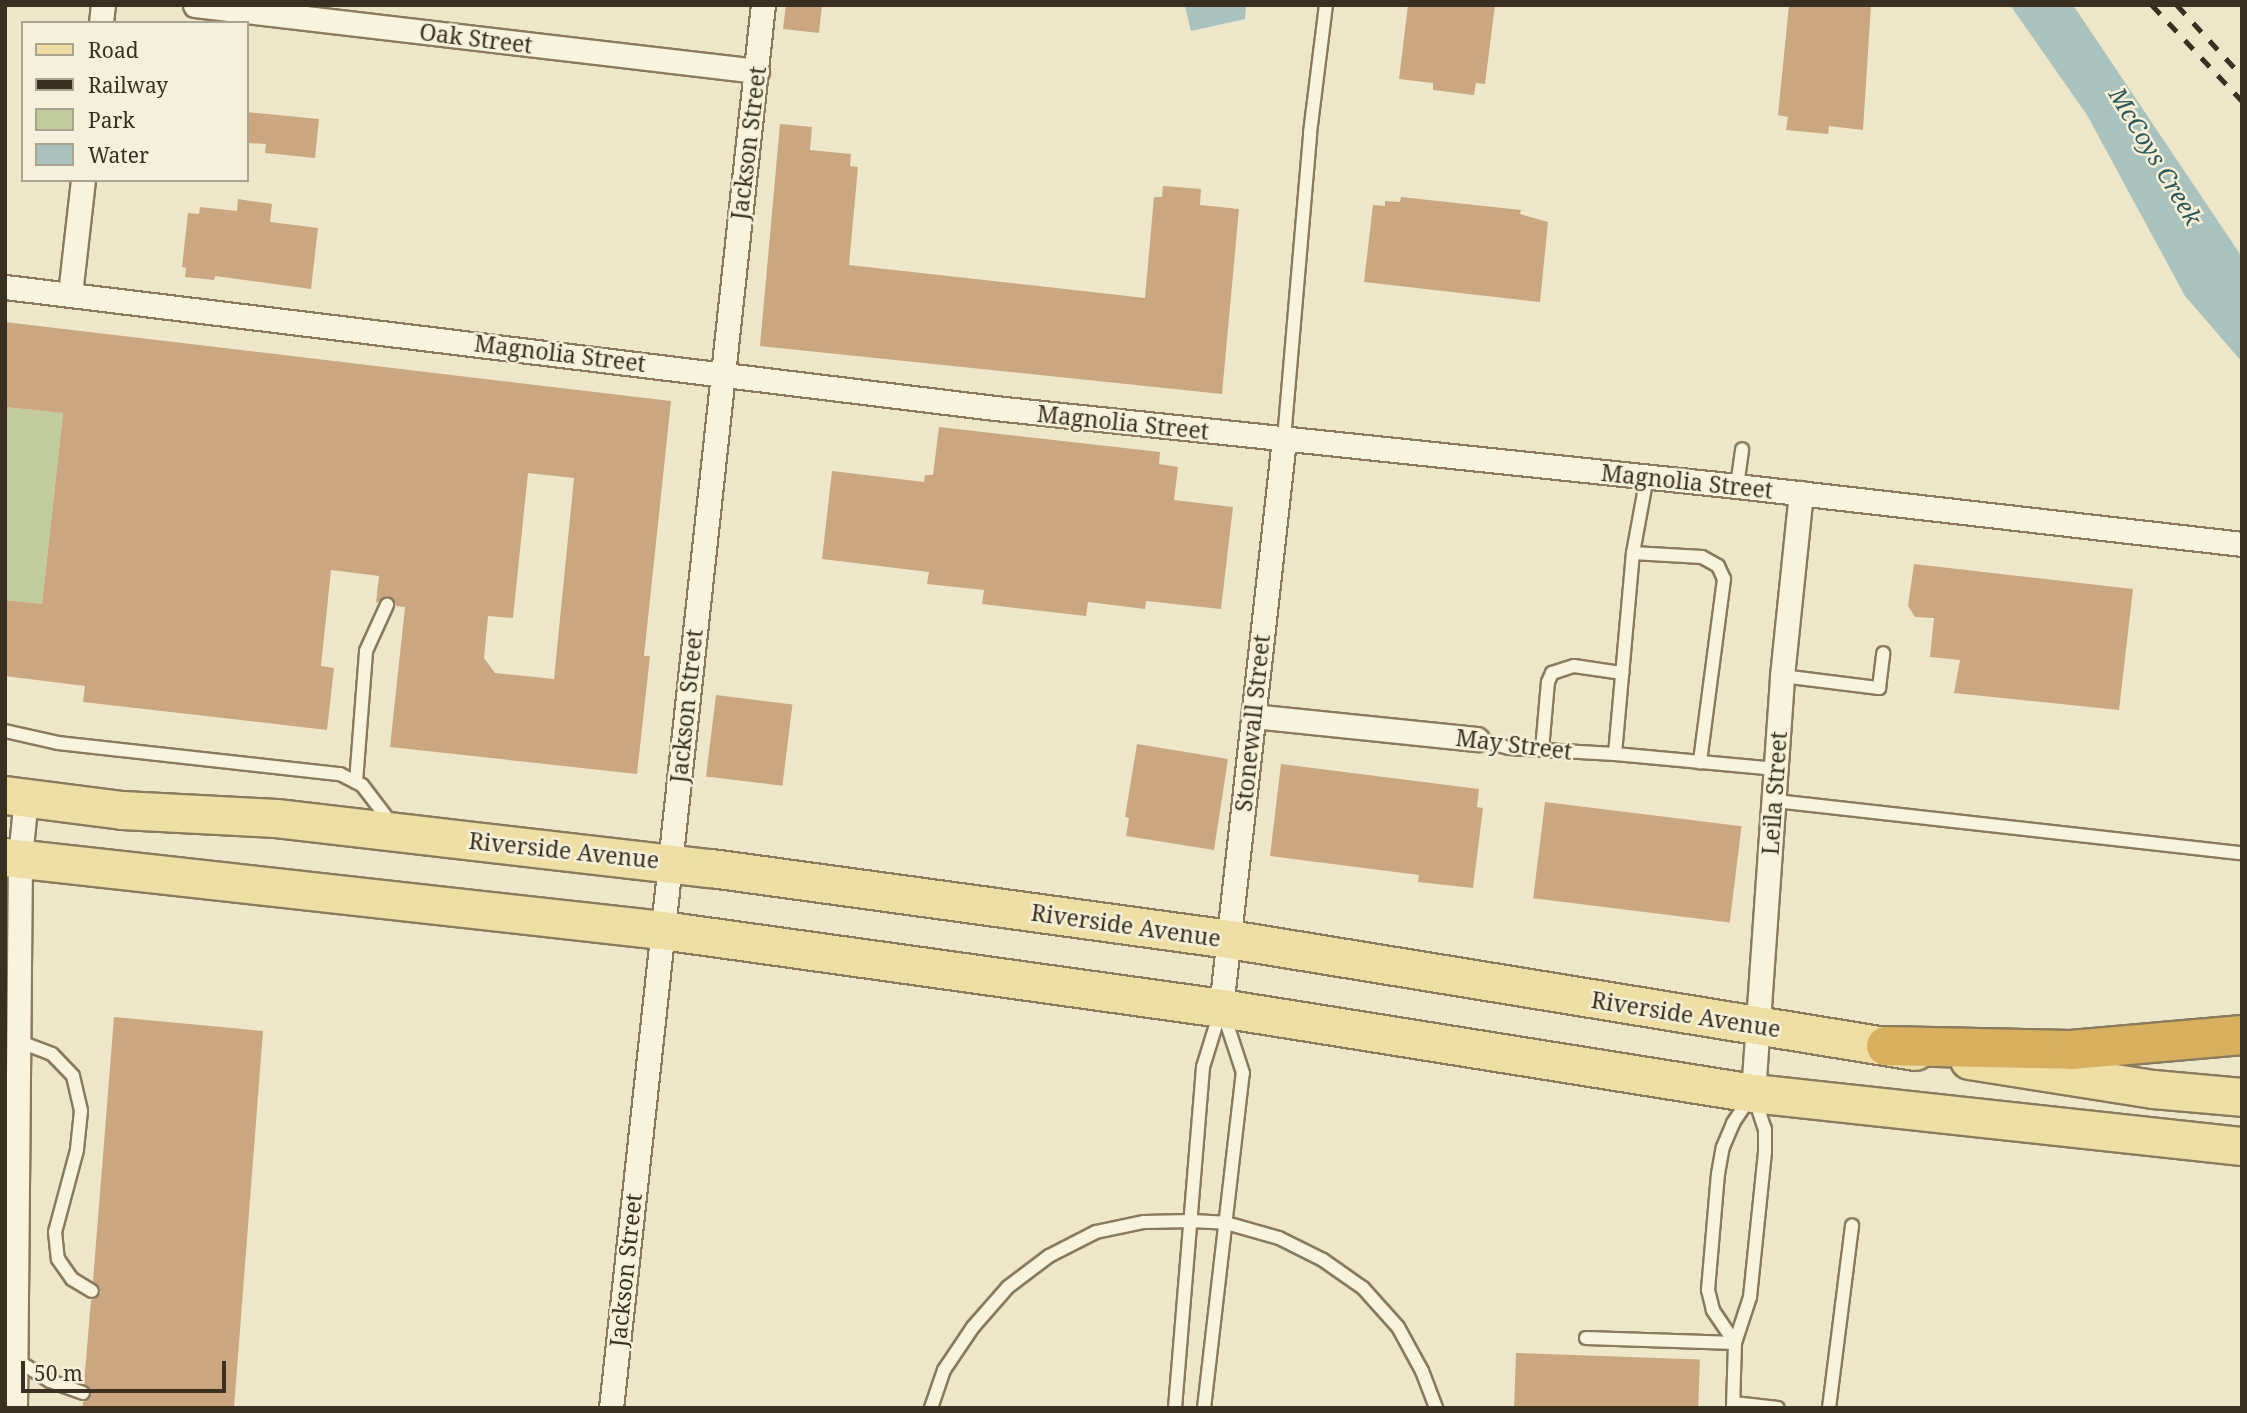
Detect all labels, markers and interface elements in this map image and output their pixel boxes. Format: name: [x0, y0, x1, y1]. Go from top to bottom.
street label: Oak Street: [418, 17, 534, 59]
legend: [21, 21, 248, 182]
text: Road: [88, 36, 139, 64]
street label: Jackson Street: [725, 65, 771, 221]
text: Railway: [88, 71, 168, 99]
water label: McCoys Creek: [2104, 82, 2208, 230]
text: Park: [88, 106, 135, 134]
text: Water: [88, 141, 149, 169]
street label: Magnolia Street: [473, 329, 647, 377]
street label: Magnolia Street: [1036, 399, 1210, 445]
street label: Magnolia Street: [1600, 458, 1774, 504]
street label: Jackson Street: [664, 628, 708, 784]
street label: Stonewall Street: [1229, 633, 1275, 813]
street label: May Street: [1454, 723, 1574, 765]
street label: Leila Street: [1756, 730, 1792, 856]
street label: Riverside Avenue: [467, 826, 661, 874]
street label: Riverside Avenue: [1029, 898, 1223, 952]
street label: Riverside Avenue: [1589, 985, 1783, 1043]
street label: Jackson Street: [603, 1192, 647, 1348]
scale bar: [24, 1346, 229, 1390]
text: 50 m: [34, 1359, 83, 1387]

